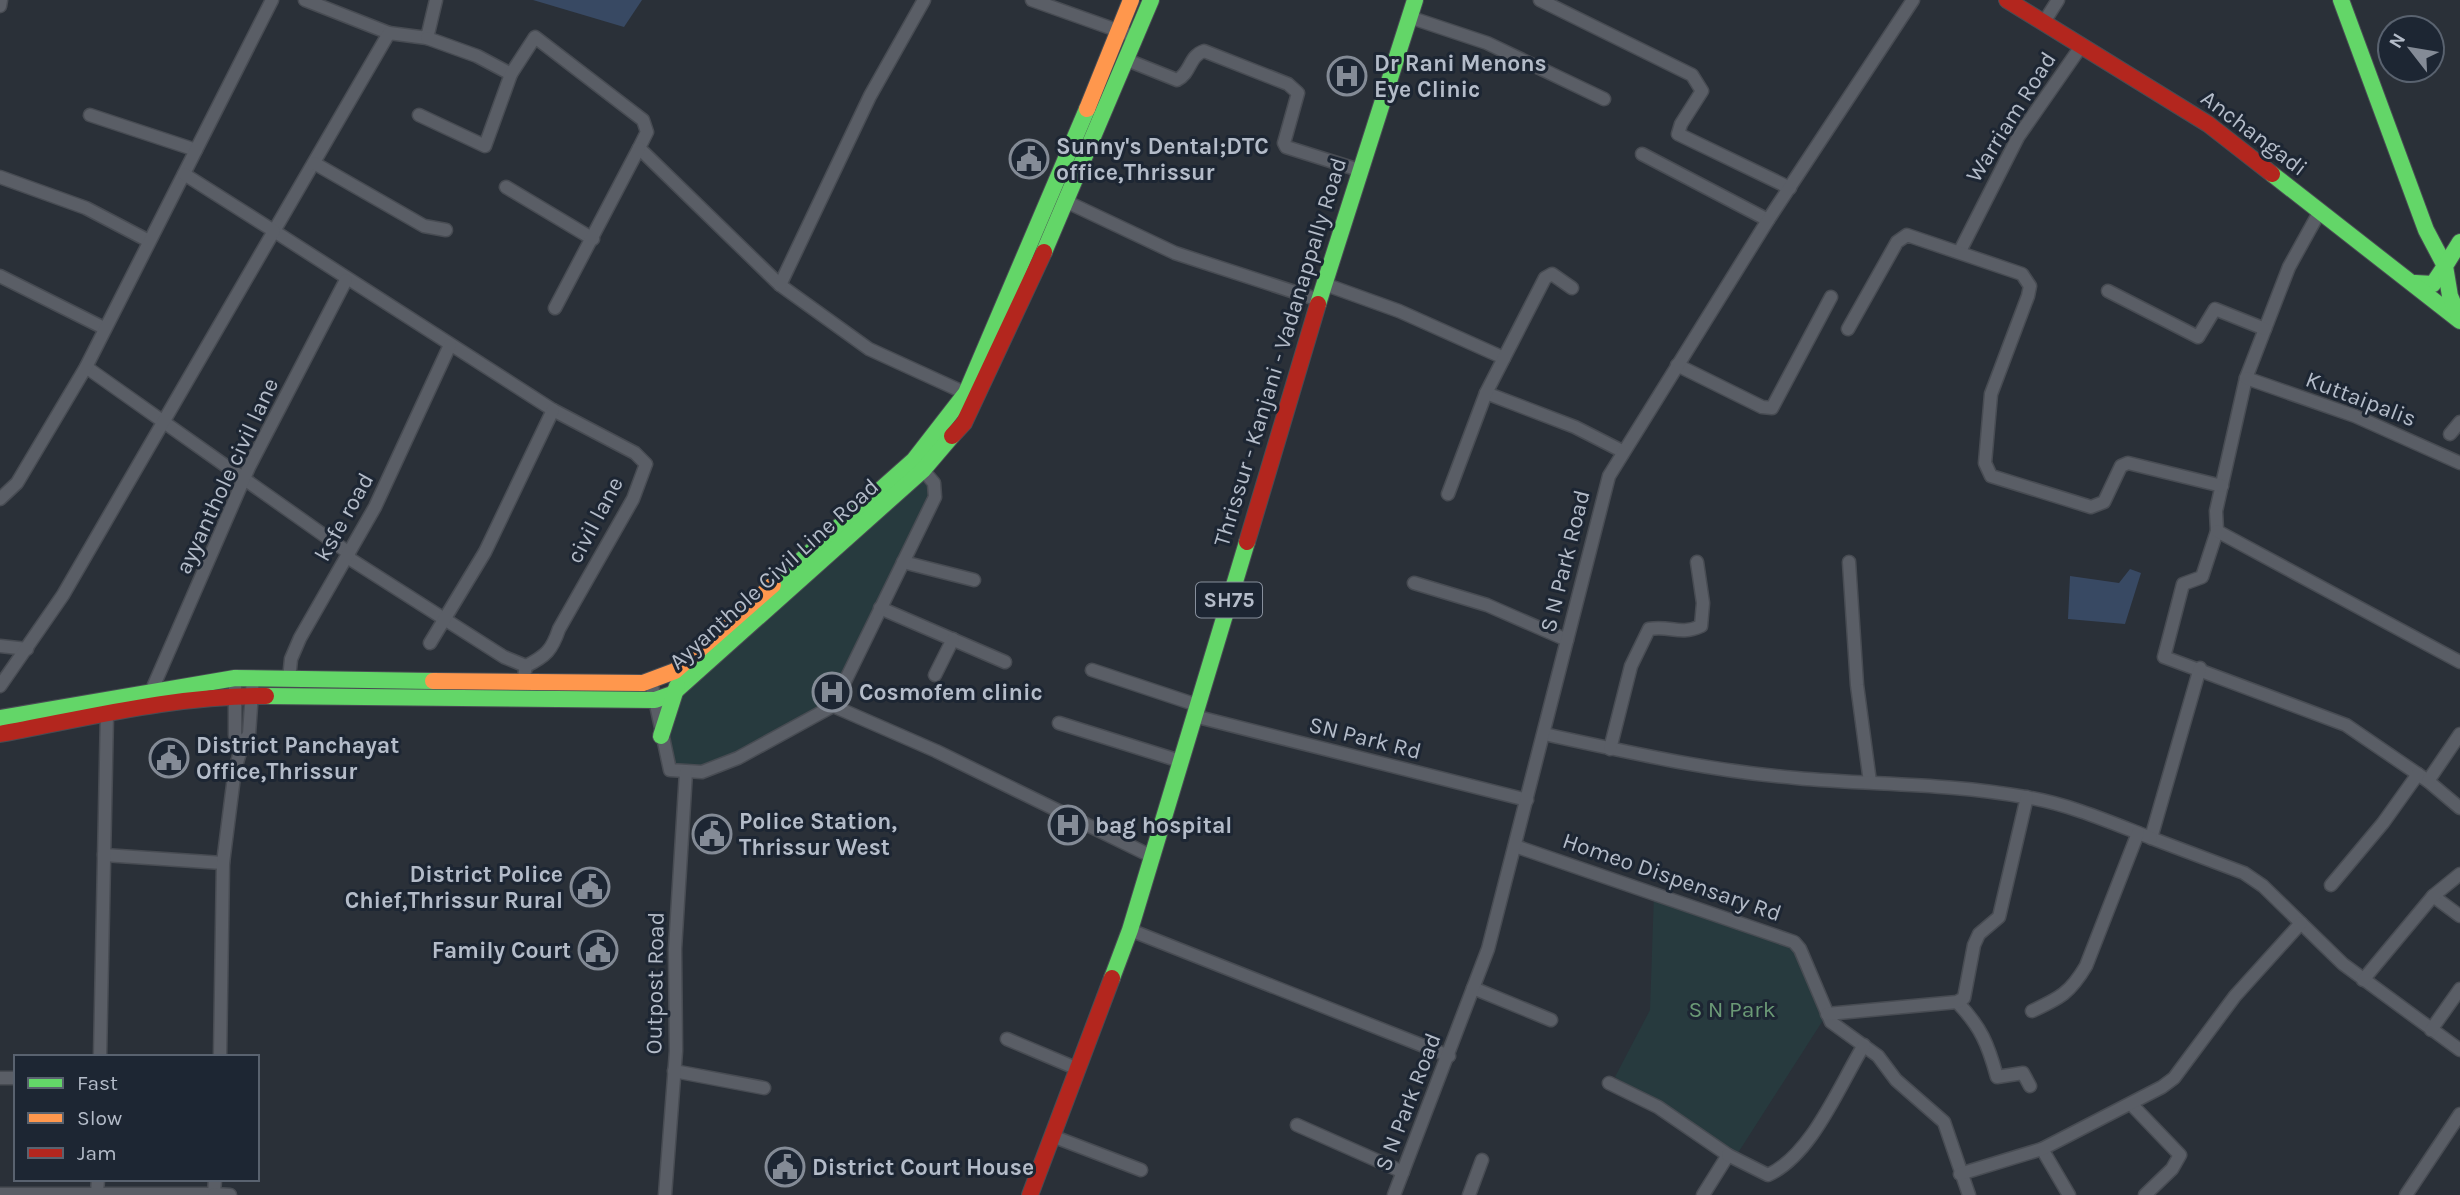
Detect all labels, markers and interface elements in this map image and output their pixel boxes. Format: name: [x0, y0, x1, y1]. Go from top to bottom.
north arrow: [2376, 14, 2446, 84]
text: N: [2384, 29, 2410, 52]
street label: Warriam Road: [1960, 47, 2062, 187]
place label: Dr Rani Menons Eye Clinic: [1374, 50, 1547, 103]
hospital icon: Dr Rani Menons Eye Clinic: [1326, 55, 1368, 97]
street label: Anchangadi: [2196, 84, 2312, 182]
place label: Sunny's Dental;DTC office,Thrissur: [1056, 133, 1269, 186]
public building icon: Sunny's Dental;DTC office,Thrissur: [1008, 138, 1050, 180]
street label: Thrissur - Kanjani - Vadanappally Road: [1208, 154, 1352, 550]
street label: Kuttaipalis: [2302, 366, 2420, 432]
street label: ayyanthole civil lane: [170, 374, 284, 578]
street label: ksfe road: [309, 468, 379, 566]
street label: civil lane: [561, 472, 629, 568]
street label: Ayyanthole Civil Line Road: [664, 473, 884, 675]
street label: S N Park Road: [1534, 487, 1596, 635]
road number: SH75: [1196, 582, 1262, 618]
hospital icon: Cosmofem clinic: [811, 671, 853, 713]
place label: Cosmofem clinic: [859, 679, 1043, 706]
street label: SN Park Rd: [1306, 711, 1424, 765]
place label: District Panchayat Office,Thrissur: [196, 732, 399, 785]
public building icon: District Panchayat Office,Thrissur: [148, 737, 190, 779]
hospital icon: bag hospital: [1047, 804, 1089, 846]
place label: Police Station, Thrissur West: [739, 808, 897, 861]
place label: bag hospital: [1095, 812, 1232, 839]
public building icon: Police Station, Thrissur West: [691, 813, 733, 855]
street label: Homeo Dispensary Rd: [1559, 827, 1785, 927]
place label: District Police Chief,Thrissur Rural: [345, 861, 563, 914]
public building icon: District Police Chief,Thrissur Rural: [569, 866, 611, 908]
street label: Outpost Road: [640, 911, 670, 1055]
public building icon: Family Court: [577, 929, 619, 971]
place label: Family Court: [432, 937, 571, 964]
park label: S N Park: [1688, 996, 1776, 1023]
street label: S N Park Road: [1369, 1029, 1447, 1175]
legend: [14, 1055, 259, 1181]
text: Fast: [77, 1071, 118, 1095]
text: Slow: [77, 1106, 122, 1130]
text: Jam: [77, 1141, 117, 1165]
public building icon: District Court House: [764, 1146, 806, 1188]
place label: District Court House: [812, 1154, 1034, 1181]

